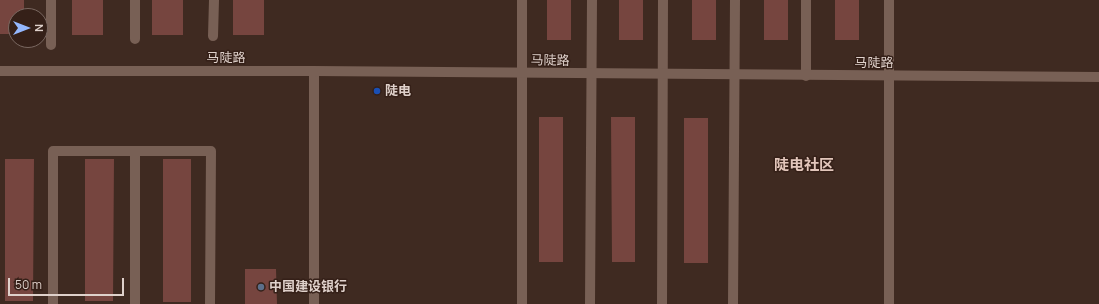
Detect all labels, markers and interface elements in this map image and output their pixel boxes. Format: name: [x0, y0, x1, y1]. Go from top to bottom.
north arrow: [8, 8, 48, 48]
text: N: [32, 24, 47, 32]
street label: 马陡路: [207, 50, 245, 66]
street label: 马陡路: [530, 53, 570, 69]
street label: 马陡路: [855, 55, 893, 71]
place label: 陡电: [385, 83, 411, 99]
marker: 陡电: [372, 86, 382, 96]
district label: 陡电社区: [774, 157, 834, 175]
scale bar: [10, 270, 126, 296]
text: 50 m: [15, 276, 42, 293]
place label: 中国建设银行: [269, 279, 347, 295]
marker: 中国建设银行: [256, 282, 266, 292]

